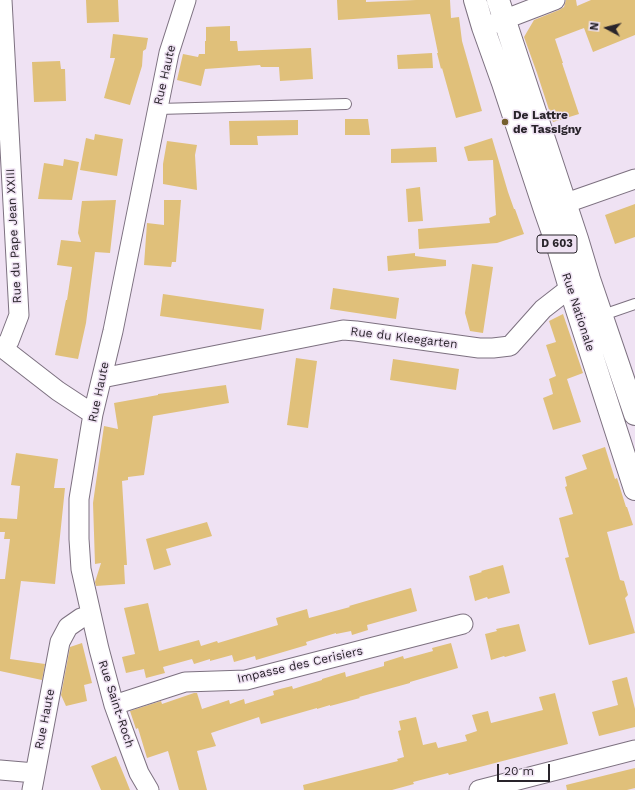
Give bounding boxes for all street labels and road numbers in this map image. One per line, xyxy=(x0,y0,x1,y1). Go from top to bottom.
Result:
street label: Rue Haute xyxy=(151,44,179,106)
street label: Rue du Pape Jean XXIII xyxy=(3,168,25,304)
road number: D 603 xyxy=(537,235,577,253)
street label: Rue Nationale xyxy=(559,271,597,353)
street label: Rue du Kleegarten xyxy=(350,324,458,352)
street label: Rue Haute xyxy=(86,361,112,423)
street label: Impasse des Cerisiers xyxy=(236,644,364,686)
street label: Rue Saint-Roch xyxy=(95,658,137,750)
street label: Rue Haute xyxy=(32,688,58,750)

